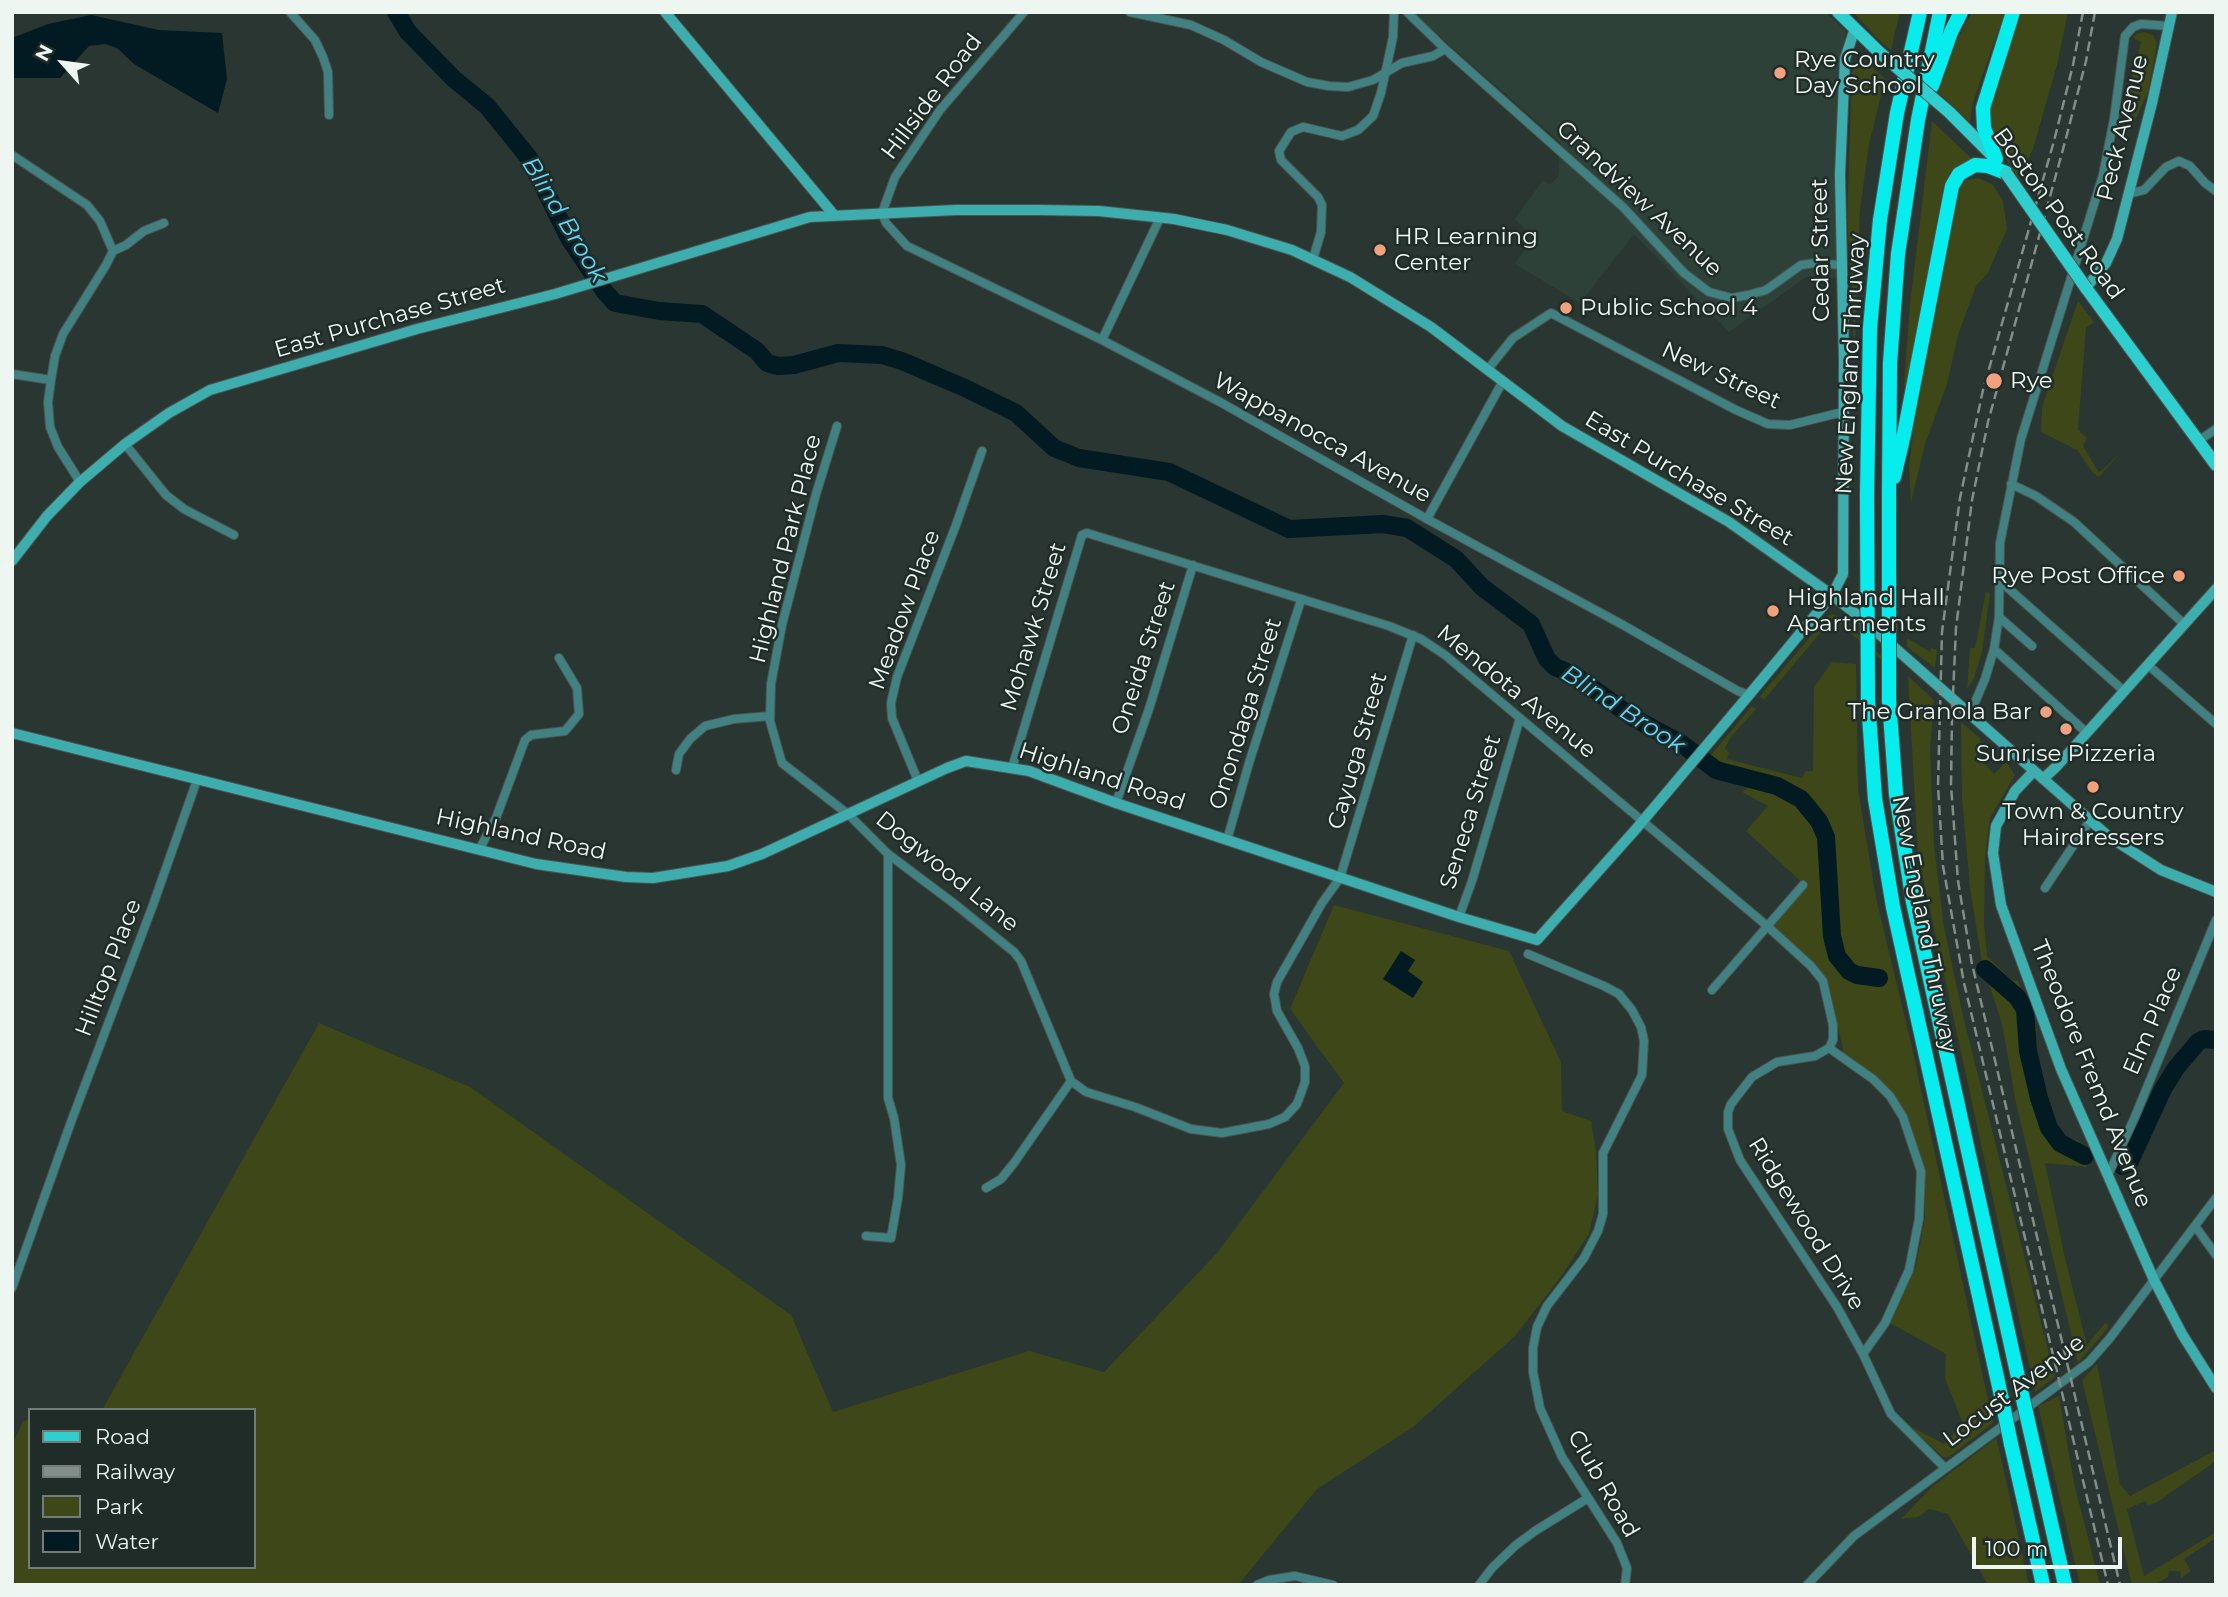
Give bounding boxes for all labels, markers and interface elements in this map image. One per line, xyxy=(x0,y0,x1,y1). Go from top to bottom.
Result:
north arrow xyxy=(28,28,98,98)
street label: Hillside Road xyxy=(876,29,988,165)
text: N xyxy=(30,41,58,65)
place label: Rye Country Day School xyxy=(1794,46,1935,100)
street label: Peck Avenue xyxy=(2092,52,2154,204)
marker: Rye Country Day School xyxy=(1772,65,1788,81)
street label: Grandview Avenue xyxy=(1551,115,1727,283)
street label: Boston Post Road xyxy=(1987,123,2129,305)
water label: Blind Brook xyxy=(515,152,613,288)
street label: Cedar Street xyxy=(1806,178,1836,322)
place label: HR Learning Center xyxy=(1394,223,1538,277)
street label: New England Thruway xyxy=(1830,233,1872,495)
marker: HR Learning Center xyxy=(1372,242,1388,258)
street label: East Purchase Street xyxy=(271,272,509,364)
place label: Public School 4 xyxy=(1580,294,1758,322)
marker: Public School 4 xyxy=(1558,300,1574,316)
street label: New Street xyxy=(1657,336,1785,416)
street label: Wappanocca Avenue xyxy=(1208,367,1436,509)
place label: Rye xyxy=(2010,367,2053,395)
marker: Rye xyxy=(1984,371,2004,391)
street label: East Purchase Street xyxy=(1580,406,1798,552)
street label: Highland Park Place xyxy=(744,432,828,666)
street label: Meadow Place xyxy=(863,526,947,694)
street label: Mohawk Street xyxy=(995,539,1073,715)
place label: Rye Post Office xyxy=(1991,562,2165,590)
marker: Rye Post Office xyxy=(2171,568,2187,584)
street label: Oneida Street xyxy=(1106,578,1182,738)
place label: Highland Hall Apartments xyxy=(1787,584,1945,638)
marker: Highland Hall Apartments xyxy=(1765,603,1781,619)
street label: Onondaga Street xyxy=(1204,615,1288,813)
street label: Mendota Avenue xyxy=(1431,619,1601,765)
water label: Blind Brook xyxy=(1556,659,1690,761)
street label: Cayuga Street xyxy=(1322,669,1394,833)
place label: The Granola Bar xyxy=(1848,698,2032,726)
marker: The Granola Bar xyxy=(2038,704,2054,720)
marker: Sunrise Pizzeria xyxy=(2058,721,2074,737)
street label: Seneca Street xyxy=(1434,732,1508,892)
street label: Highland Road xyxy=(1015,737,1189,817)
place label: Sunrise Pizzeria xyxy=(1976,740,2156,768)
marker: Town & Country Hairdressers xyxy=(2085,779,2101,795)
street label: New England Thruway xyxy=(1886,793,1962,1055)
place label: Town & Country Hairdressers xyxy=(2002,798,2184,852)
street label: Highland Road xyxy=(433,803,609,867)
street label: Dogwood Lane xyxy=(870,806,1024,938)
street label: Hilltop Place xyxy=(70,895,148,1041)
street label: Theodore Fremd Avenue xyxy=(2025,936,2157,1212)
street label: Elm Place xyxy=(2118,963,2188,1079)
street label: Ridgewood Drive xyxy=(1742,1133,1870,1315)
street label: Locust Avenue xyxy=(1938,1329,2090,1453)
legend xyxy=(28,1408,256,1569)
text: Road xyxy=(95,1424,150,1449)
street label: Club Road xyxy=(1561,1425,1645,1543)
text: Railway xyxy=(95,1459,175,1484)
text: Park xyxy=(95,1494,143,1519)
scale bar xyxy=(1976,1524,2126,1568)
text: Water xyxy=(95,1529,159,1554)
text: 100 m xyxy=(1985,1536,2048,1561)

